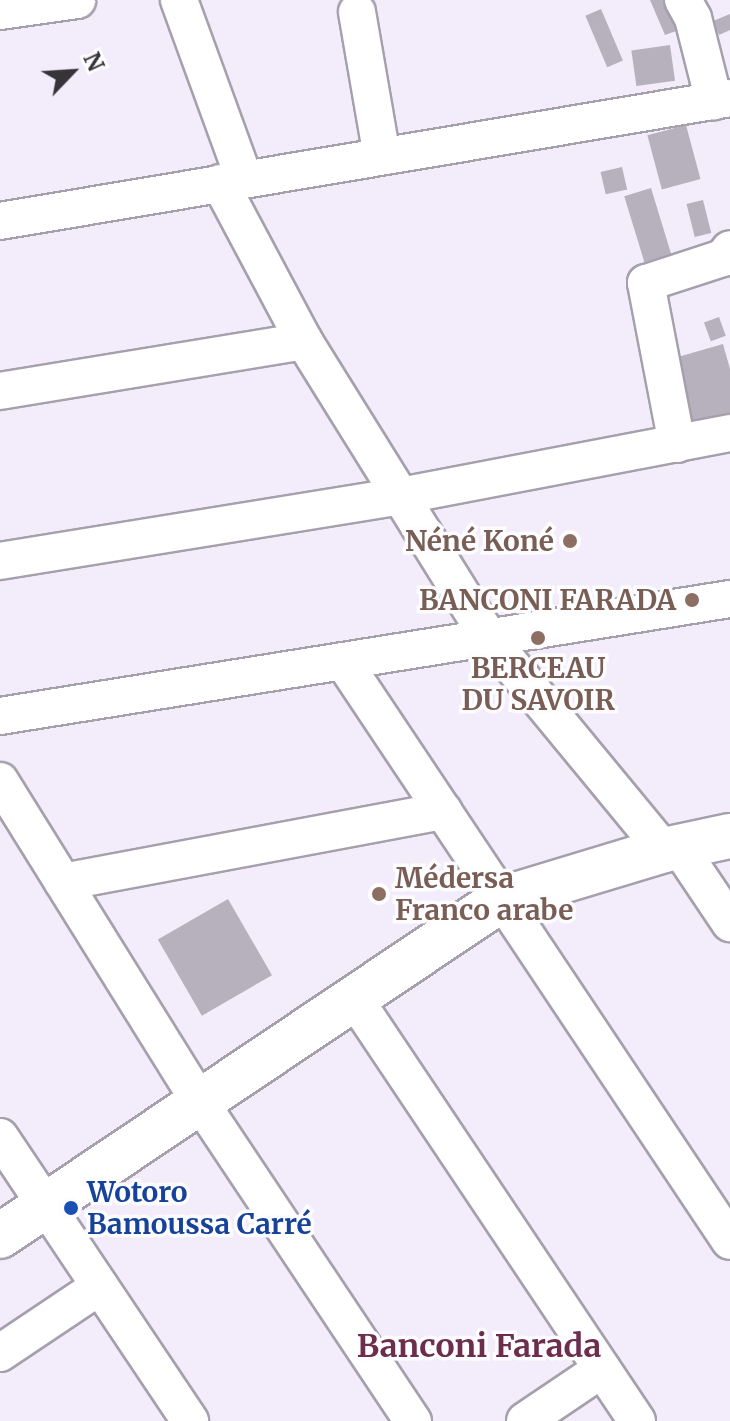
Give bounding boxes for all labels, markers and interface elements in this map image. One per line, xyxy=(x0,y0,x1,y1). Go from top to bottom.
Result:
north arrow xyxy=(32,32,112,112)
text: N xyxy=(77,48,110,76)
place label: Néné Koné xyxy=(405,524,554,558)
marker: Néné Koné xyxy=(561,532,579,550)
place label: BANCONI FARADA xyxy=(419,583,676,617)
marker: BANCONI FARADA xyxy=(683,591,701,609)
marker: BERCEAU DU SAVOIR xyxy=(529,629,547,647)
place label: BERCEAU DU SAVOIR xyxy=(461,651,615,717)
place label: Médersa Franco arabe xyxy=(395,861,573,927)
marker: Médersa Franco arabe xyxy=(370,885,388,903)
place label: Wotoro Bamoussa Carré xyxy=(87,1175,312,1241)
marker: Wotoro Bamoussa Carré xyxy=(62,1199,80,1217)
district label: Banconi Farada xyxy=(357,1327,601,1365)

